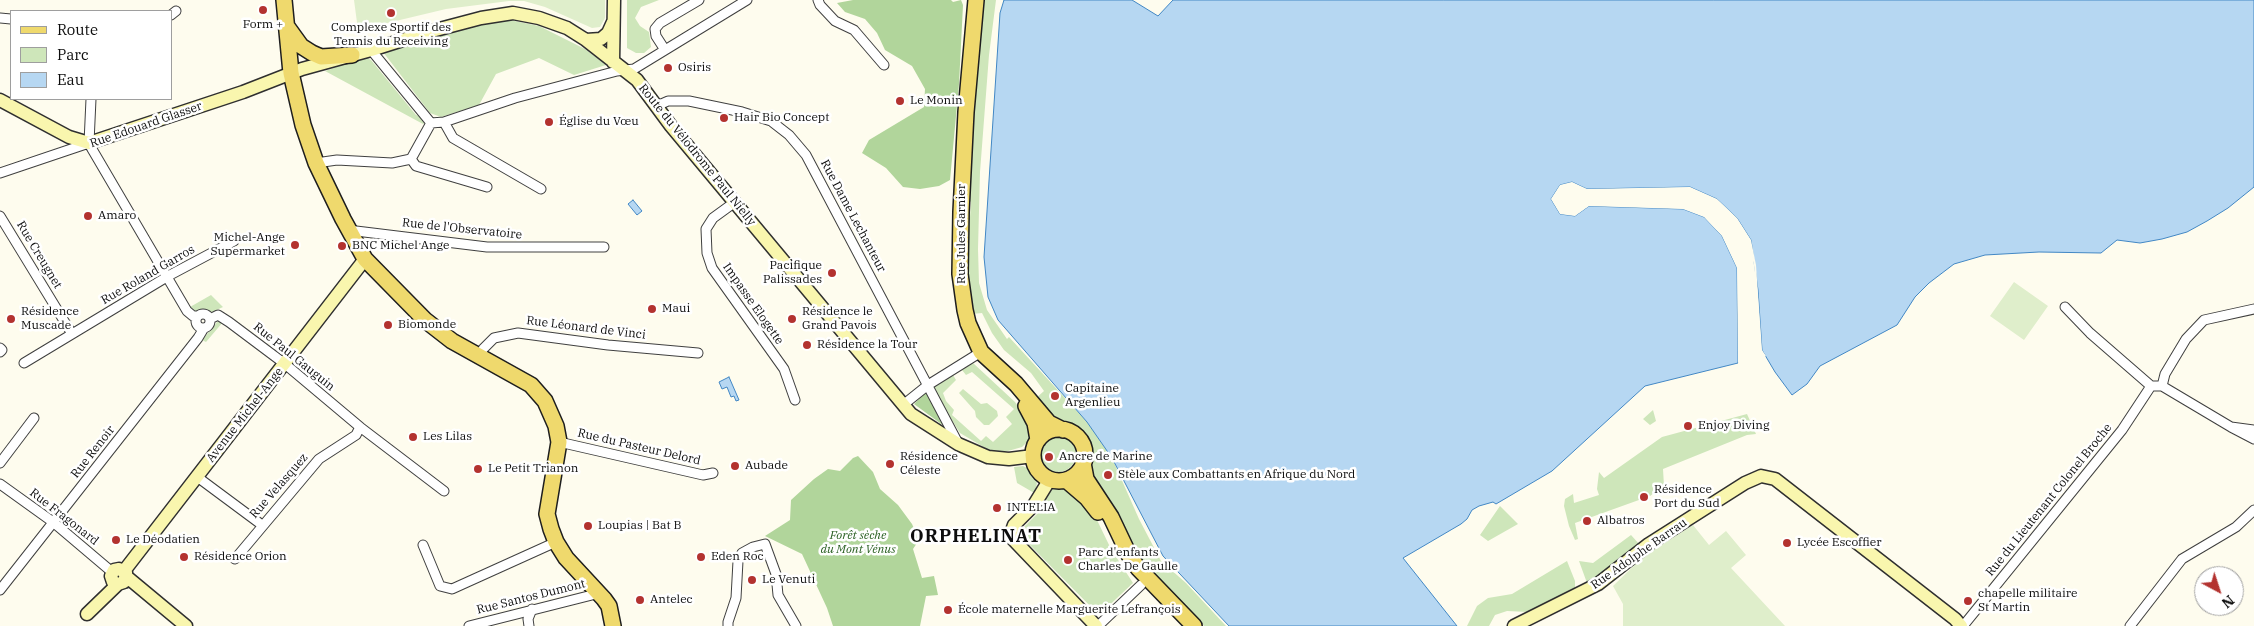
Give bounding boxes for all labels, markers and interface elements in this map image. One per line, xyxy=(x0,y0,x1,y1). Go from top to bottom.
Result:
marker: Form + xyxy=(257,4,269,16)
marker: Complexe Sportif des Tennis du Receiving xyxy=(385,7,397,19)
legend xyxy=(10,10,172,100)
place label: Form + xyxy=(243,18,283,32)
text: Route xyxy=(57,20,98,39)
place label: Complexe Sportif des Tennis du Receiving xyxy=(331,21,451,49)
text: Parc xyxy=(57,45,89,64)
place label: Osiris xyxy=(678,61,711,75)
marker: Osiris xyxy=(662,62,674,74)
text: Eau xyxy=(57,70,84,89)
street label: Route du Vélodrome Paul Nielly xyxy=(635,81,759,229)
place label: Le Monin xyxy=(910,94,963,108)
marker: Le Monin xyxy=(894,95,906,107)
street label: Rue Edouard Glasser xyxy=(88,99,204,151)
place label: Hair Bio Concept xyxy=(734,111,829,125)
marker: Hair Bio Concept xyxy=(718,112,730,124)
place label: Église du Vœu xyxy=(559,115,639,129)
marker: Église du Vœu xyxy=(543,116,555,128)
street label: Rue Dame Lechanteur xyxy=(817,157,889,275)
street label: Rue Jules Garnier xyxy=(955,184,969,284)
place label: Amaro xyxy=(98,209,136,223)
marker: Amaro xyxy=(82,210,94,222)
street label: Rue de l'Observatoire xyxy=(401,216,523,242)
street label: Rue Creugnet xyxy=(13,219,65,291)
place label: Michel-Ange Supermarket xyxy=(210,231,285,259)
marker: Michel-Ange Supermarket xyxy=(289,239,301,251)
place label: BNC Michel Ange xyxy=(352,239,449,253)
marker: BNC Michel Ange xyxy=(336,240,348,252)
street label: Rue Roland Garros xyxy=(99,242,197,308)
place label: Pacifique Palissades xyxy=(763,259,822,287)
street label: Impasse Elogette xyxy=(720,260,786,348)
marker: Pacifique Palissades xyxy=(826,267,838,279)
place label: Maui xyxy=(662,302,690,316)
marker: Maui xyxy=(646,303,658,315)
place label: Résidence Muscade xyxy=(21,305,79,333)
place label: Résidence le Grand Pavois xyxy=(802,305,877,333)
marker: Résidence Muscade xyxy=(5,313,17,325)
marker: Résidence le Grand Pavois xyxy=(786,313,798,325)
street label: Rue Léonard de Vinci xyxy=(525,314,647,342)
place label: Biomonde xyxy=(398,318,456,332)
marker: Biomonde xyxy=(382,319,394,331)
street label: Rue Paul Gauguin xyxy=(250,320,338,394)
place label: Résidence la Tour xyxy=(817,338,917,352)
marker: Résidence la Tour xyxy=(801,339,813,351)
street label: Avenue Michel-Ange xyxy=(204,365,286,465)
place label: Capitaine Argenlieu xyxy=(1065,382,1120,410)
marker: Capitaine Argenlieu xyxy=(1049,390,1061,402)
place label: Enjoy Diving xyxy=(1698,419,1770,433)
marker: Enjoy Diving xyxy=(1682,420,1694,432)
street label: Rue du Lieutenant Colonel Broche xyxy=(1983,421,2115,579)
street label: Rue Renoir xyxy=(68,423,118,481)
street label: Rue du Pasteur Delord xyxy=(576,426,702,468)
place label: Les Lilas xyxy=(423,430,472,444)
marker: Les Lilas xyxy=(407,431,419,443)
place label: Résidence Céleste xyxy=(900,450,958,478)
place label: Ancre de Marine xyxy=(1059,450,1152,464)
street label: Rue Velasquez xyxy=(247,451,311,521)
marker: Ancre de Marine xyxy=(1043,451,1055,463)
marker: Résidence Céleste xyxy=(884,458,896,470)
place label: Aubade xyxy=(745,459,788,473)
marker: Aubade xyxy=(729,460,741,472)
place label: Le Petit Trianon xyxy=(488,462,578,476)
marker: Le Petit Trianon xyxy=(472,463,484,475)
place label: Stèle aux Combattants en Afrique du Nord xyxy=(1118,468,1355,482)
marker: Stèle aux Combattants en Afrique du Nord xyxy=(1102,469,1114,481)
place label: Résidence Port du Sud xyxy=(1654,483,1720,511)
street label: Rue Fragonard xyxy=(27,486,101,548)
marker: Résidence Port du Sud xyxy=(1638,491,1650,503)
place label: INTELIA xyxy=(1007,501,1056,515)
marker: INTELIA xyxy=(991,502,1003,514)
place label: Albatros xyxy=(1597,514,1645,528)
marker: Albatros xyxy=(1581,515,1593,527)
street label: Rue Adolphe Barrau xyxy=(1588,515,1690,593)
place label: Loupias | Bat B xyxy=(598,519,682,533)
marker: Loupias | Bat B xyxy=(582,520,594,532)
district label: ORPHELINAT xyxy=(909,526,1043,548)
park label: Forêt sèche du Mont Vénus xyxy=(820,529,896,557)
place label: Le Déodatien xyxy=(126,533,200,547)
marker: Le Déodatien xyxy=(110,534,122,546)
place label: Lycée Escoffier xyxy=(1797,536,1882,550)
marker: Lycée Escoffier xyxy=(1781,537,1793,549)
place label: Parc d'enfants Charles De Gaulle xyxy=(1078,546,1178,574)
place label: Résidence Orion xyxy=(194,550,287,564)
place label: Eden Roc xyxy=(711,550,764,564)
marker: Résidence Orion xyxy=(178,551,190,563)
marker: Eden Roc xyxy=(695,551,707,563)
marker: Parc d'enfants Charles De Gaulle xyxy=(1062,554,1074,566)
north arrow xyxy=(2194,566,2244,616)
place label: Le Venuti xyxy=(762,573,815,587)
marker: Le Venuti xyxy=(746,574,758,586)
street label: Rue Santos Dumont xyxy=(475,577,587,617)
place label: chapelle militaire St Martin xyxy=(1978,587,2077,615)
text: N xyxy=(2218,591,2238,612)
place label: Antelec xyxy=(650,593,693,607)
marker: Antelec xyxy=(634,594,646,606)
marker: chapelle militaire St Martin xyxy=(1962,595,1974,607)
place label: École maternelle Marguerite Lefrançois xyxy=(958,603,1181,617)
marker: École maternelle Marguerite Lefrançois xyxy=(942,604,954,616)

